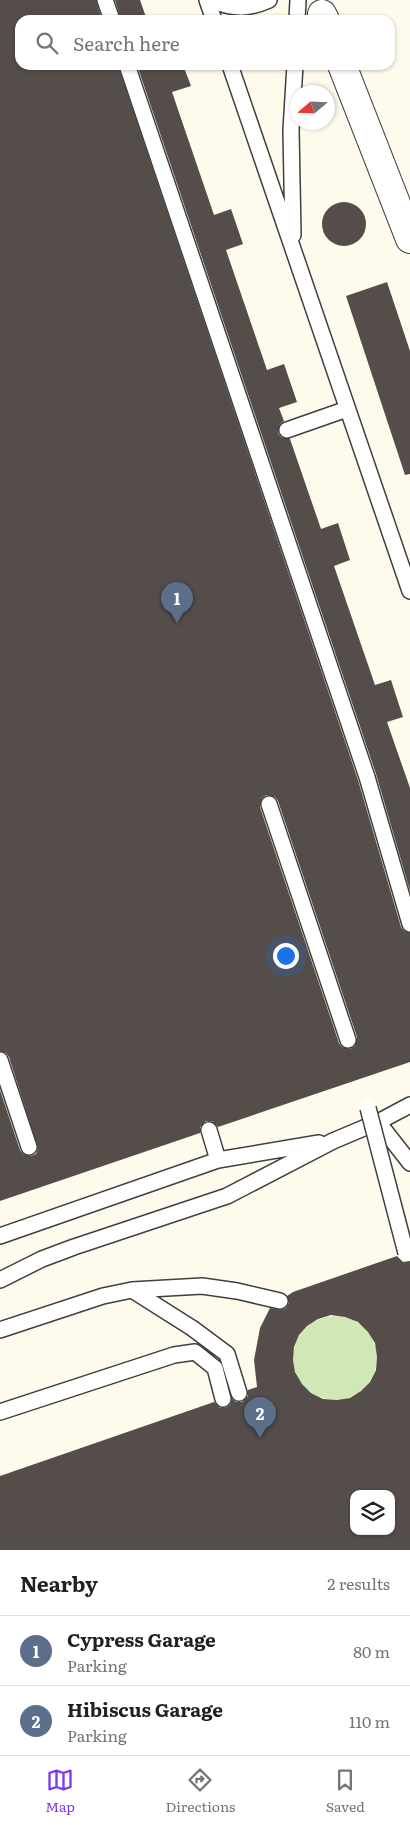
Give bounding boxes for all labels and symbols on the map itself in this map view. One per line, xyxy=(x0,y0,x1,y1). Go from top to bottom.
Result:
north arrow xyxy=(290,85,335,130)
pin: 1 xyxy=(161,582,193,623)
your location xyxy=(273,943,299,969)
pin: 2 xyxy=(244,1397,276,1438)

